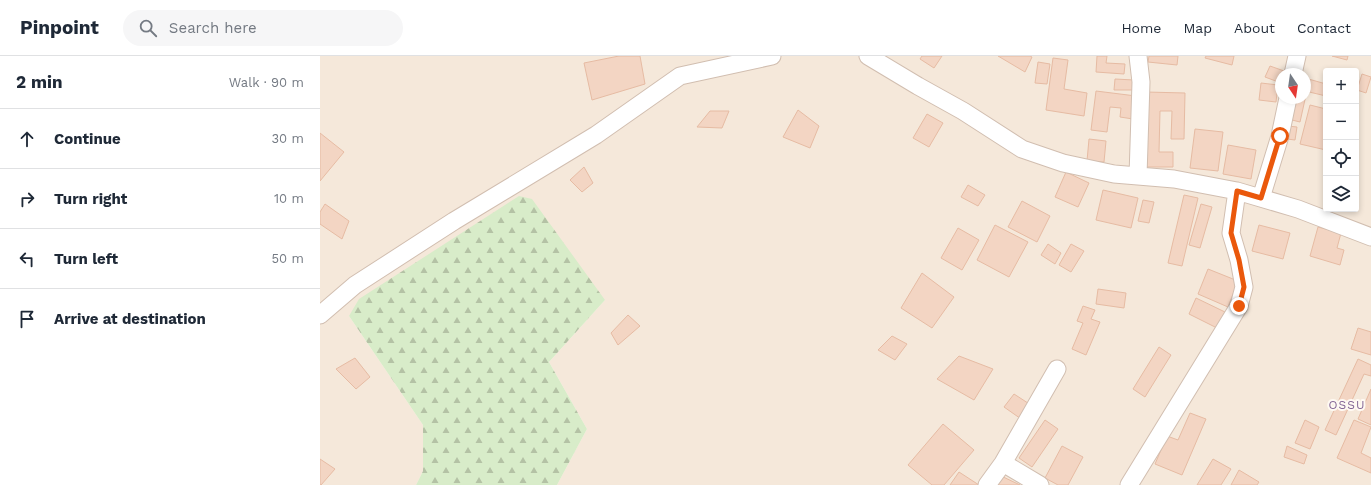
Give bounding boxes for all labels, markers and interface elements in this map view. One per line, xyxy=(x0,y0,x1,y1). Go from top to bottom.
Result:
search box xyxy=(123,10,403,46)
text: Pinpoint xyxy=(20,16,99,39)
icon: search xyxy=(137,17,159,39)
text: Search here xyxy=(169,19,257,37)
text: Home xyxy=(1121,20,1161,36)
text: Map xyxy=(1183,20,1212,36)
text: About xyxy=(1234,20,1275,36)
text: Contact xyxy=(1297,20,1351,36)
north arrow xyxy=(1275,68,1311,104)
map controls xyxy=(1323,68,1359,212)
button: + xyxy=(1323,68,1359,104)
text: 2 min xyxy=(16,72,62,92)
text: Walk · 90 m xyxy=(229,75,304,90)
button: − xyxy=(1323,104,1359,140)
route start xyxy=(1271,127,1289,145)
icon: ahead xyxy=(16,128,38,150)
text: Continue xyxy=(54,130,121,148)
text: 30 m xyxy=(272,131,304,146)
button: locate xyxy=(1323,140,1359,176)
button: layers xyxy=(1323,176,1359,212)
icon: right xyxy=(16,188,38,210)
text: Turn right xyxy=(54,190,127,208)
text: 10 m xyxy=(274,191,304,206)
icon: left xyxy=(16,248,38,270)
text: Turn left xyxy=(54,250,118,268)
text: 50 m xyxy=(272,251,304,266)
route end xyxy=(1230,297,1248,315)
icon: arrive xyxy=(16,308,38,330)
text: Arrive at destination xyxy=(54,310,206,328)
district label: OSSU xyxy=(1329,398,1365,412)

